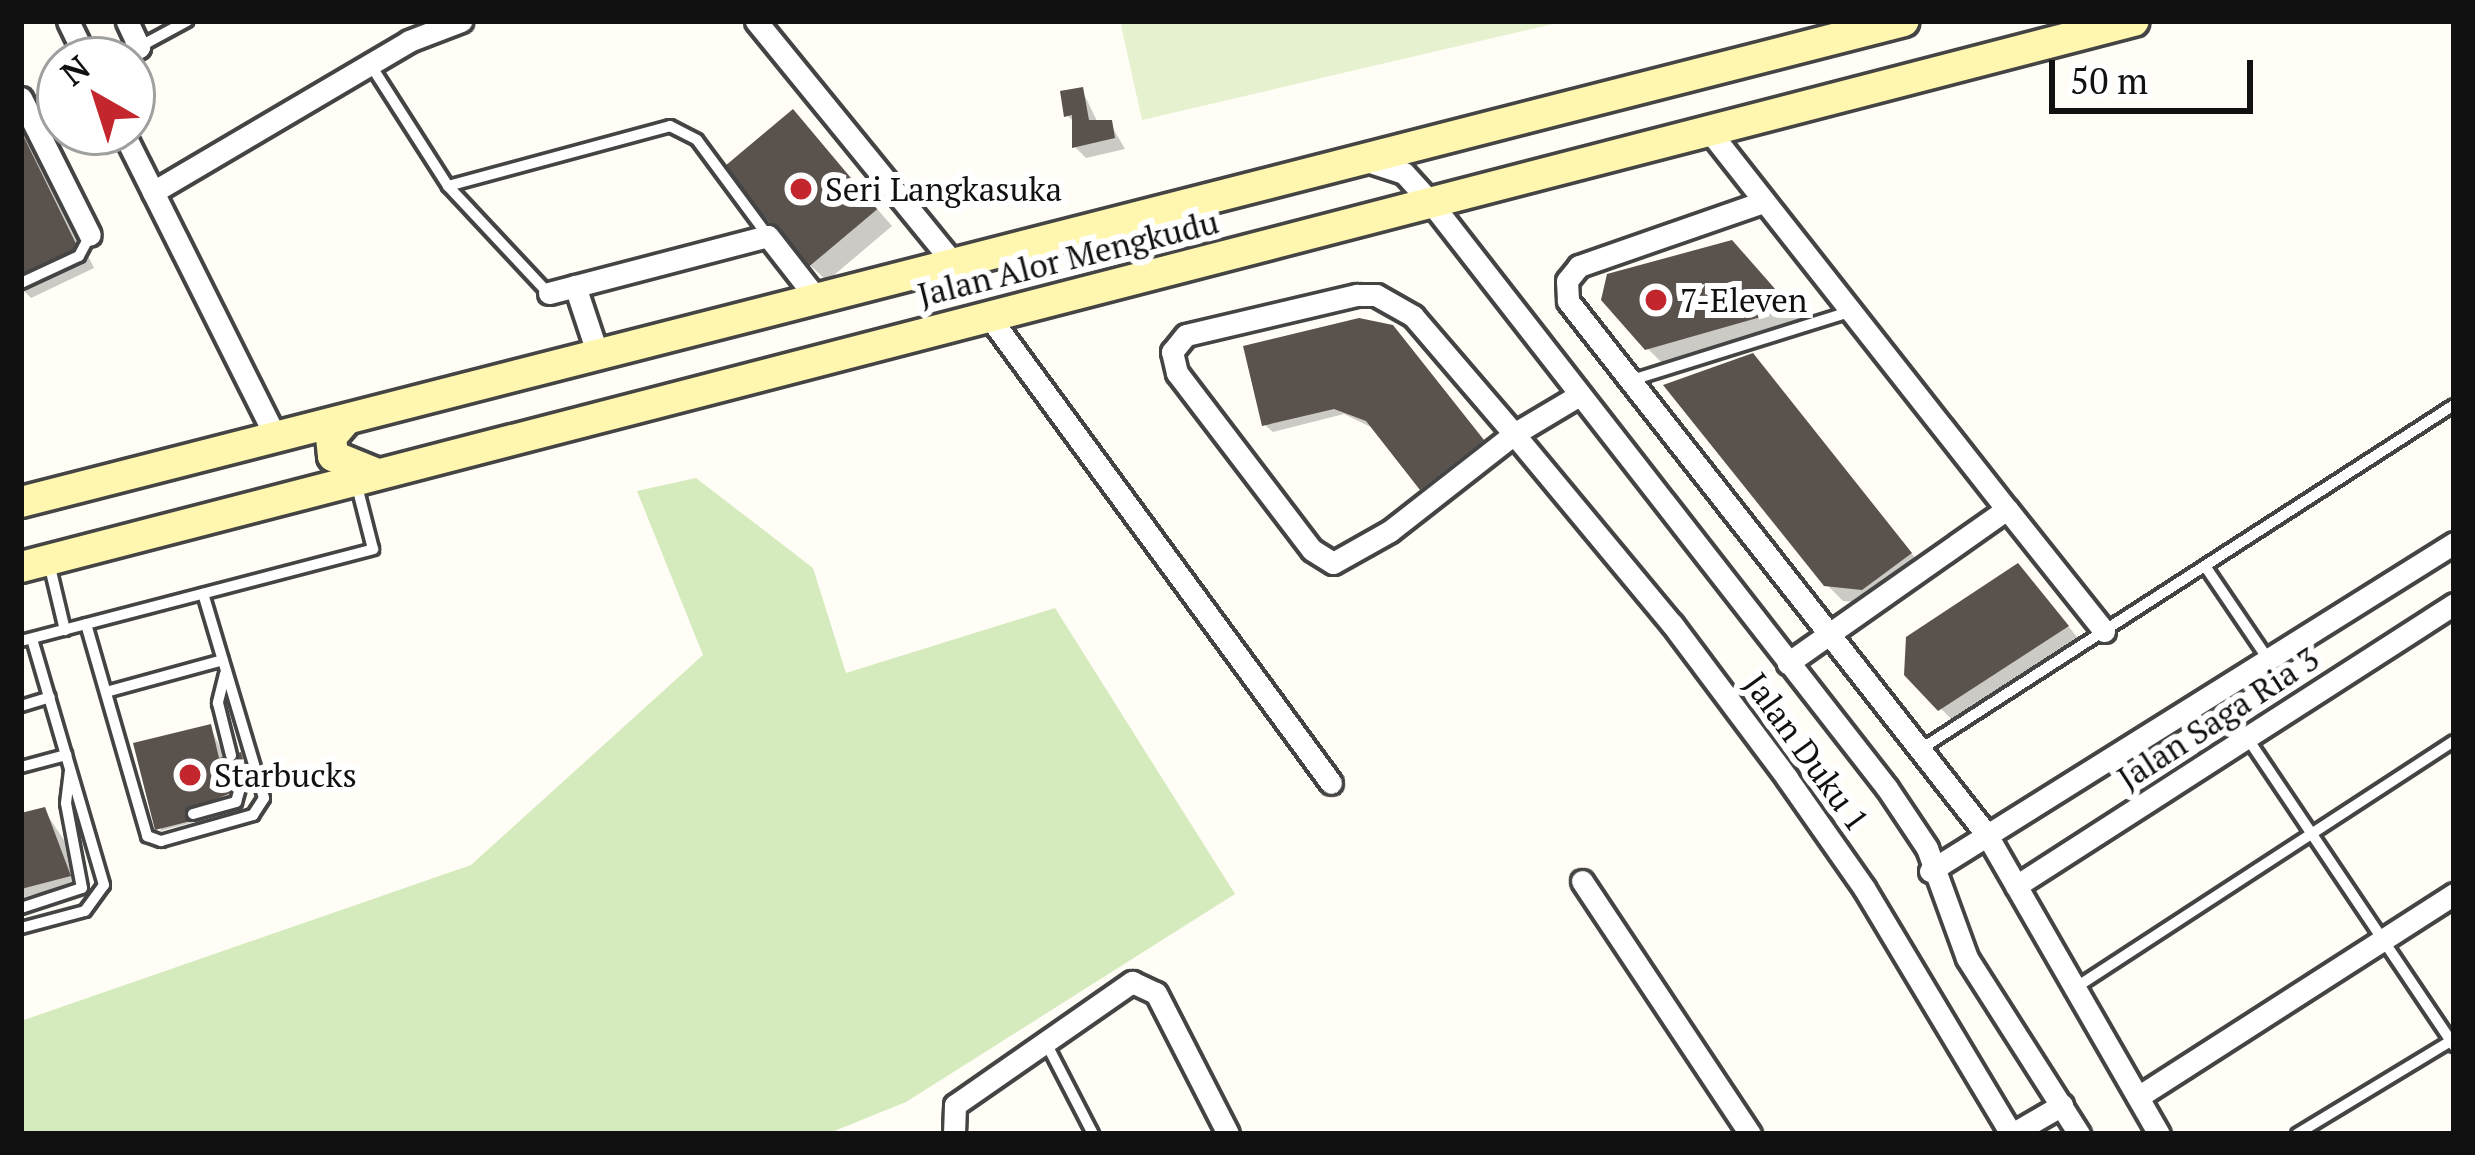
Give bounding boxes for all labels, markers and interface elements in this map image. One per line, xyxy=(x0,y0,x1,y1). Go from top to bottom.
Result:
north arrow xyxy=(36,36,156,156)
scale bar xyxy=(2055,36,2259,110)
text: N xyxy=(52,45,98,95)
text: 50 m xyxy=(2070,57,2148,104)
place label: Seri Langkasuka xyxy=(825,169,1062,209)
marker: Seri Langkasuka xyxy=(788,176,814,202)
street label: Jalan Alor Mengkudu xyxy=(913,201,1223,315)
place label: 7-Eleven xyxy=(1680,280,1807,320)
marker: 7-Eleven xyxy=(1643,287,1669,313)
street label: Jalan Saga Ria 3 xyxy=(2110,638,2326,798)
street label: Jalan Duku 1 xyxy=(1736,665,1878,839)
place label: Starbucks xyxy=(214,755,357,795)
marker: Starbucks xyxy=(177,762,203,788)

